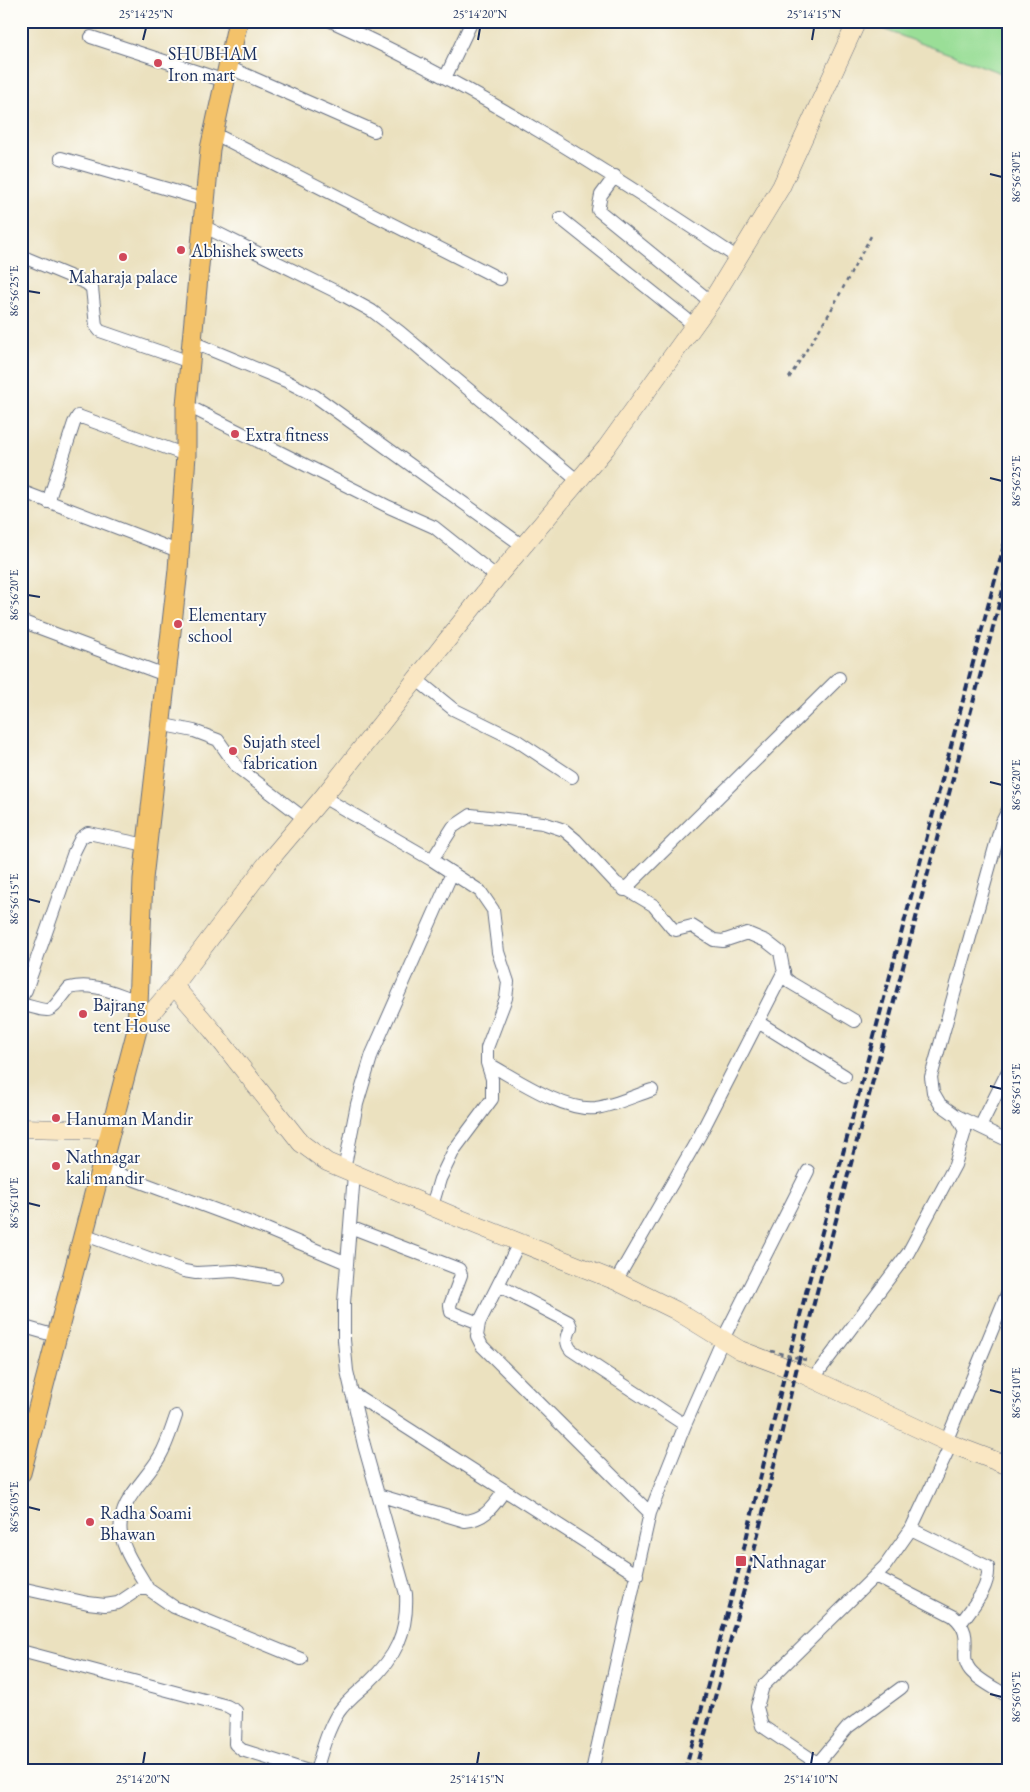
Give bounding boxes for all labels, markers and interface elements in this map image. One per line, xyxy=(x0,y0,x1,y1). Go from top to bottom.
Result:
text: 25°14'25"N xyxy=(119,6,173,22)
text: 25°14'20"N xyxy=(453,6,507,22)
text: 25°14'15"N xyxy=(787,6,841,22)
place label: SHUBHAM Iron mart xyxy=(168,42,258,86)
marker: SHUBHAM Iron mart xyxy=(152,57,164,69)
text: 86°56'30"E xyxy=(1008,151,1024,203)
place label: Abhishek sweets xyxy=(190,239,303,262)
marker: Abhishek sweets xyxy=(175,244,187,256)
marker: Maharaja palace xyxy=(117,251,129,263)
text: 86°56'25"E xyxy=(6,265,22,317)
place label: Maharaja palace xyxy=(68,265,178,288)
place label: Extra fitness xyxy=(245,423,329,446)
marker: Extra fitness xyxy=(229,428,241,440)
text: 86°56'25"E xyxy=(1008,455,1024,507)
text: 86°56'20"E xyxy=(6,569,22,621)
place label: Elementary school xyxy=(188,603,267,647)
marker: Elementary school xyxy=(172,618,184,630)
place label: Sujath steel fabrication xyxy=(243,730,320,774)
marker: Sujath steel fabrication xyxy=(227,745,239,757)
text: 86°56'20"E xyxy=(1008,759,1024,811)
text: 86°56'15"E xyxy=(6,873,22,925)
place label: Bajrang tent House xyxy=(93,993,170,1037)
marker: Bajrang tent House xyxy=(77,1008,89,1020)
text: 86°56'15"E xyxy=(1008,1063,1024,1115)
place label: Hanuman Mandir xyxy=(66,1107,193,1130)
marker: Hanuman Mandir xyxy=(50,1112,62,1124)
place label: Nathnagar kali mandir xyxy=(66,1145,144,1189)
marker: Nathnagar kali mandir xyxy=(50,1160,62,1172)
text: 86°56'10"E xyxy=(6,1177,22,1229)
text: 86°56'10"E xyxy=(1008,1367,1024,1419)
text: 86°56'05"E xyxy=(6,1481,22,1533)
place label: Radha Soami Bhawan xyxy=(100,1501,192,1545)
marker: Radha Soami Bhawan xyxy=(84,1516,96,1528)
place label: Nathnagar xyxy=(752,1550,826,1573)
marker: Nathnagar xyxy=(734,1554,748,1568)
text: 86°56'05"E xyxy=(1008,1671,1024,1723)
text: 25°14'20"N xyxy=(116,1771,170,1787)
text: 25°14'15"N xyxy=(450,1771,504,1787)
text: 25°14'10"N xyxy=(784,1771,838,1787)

